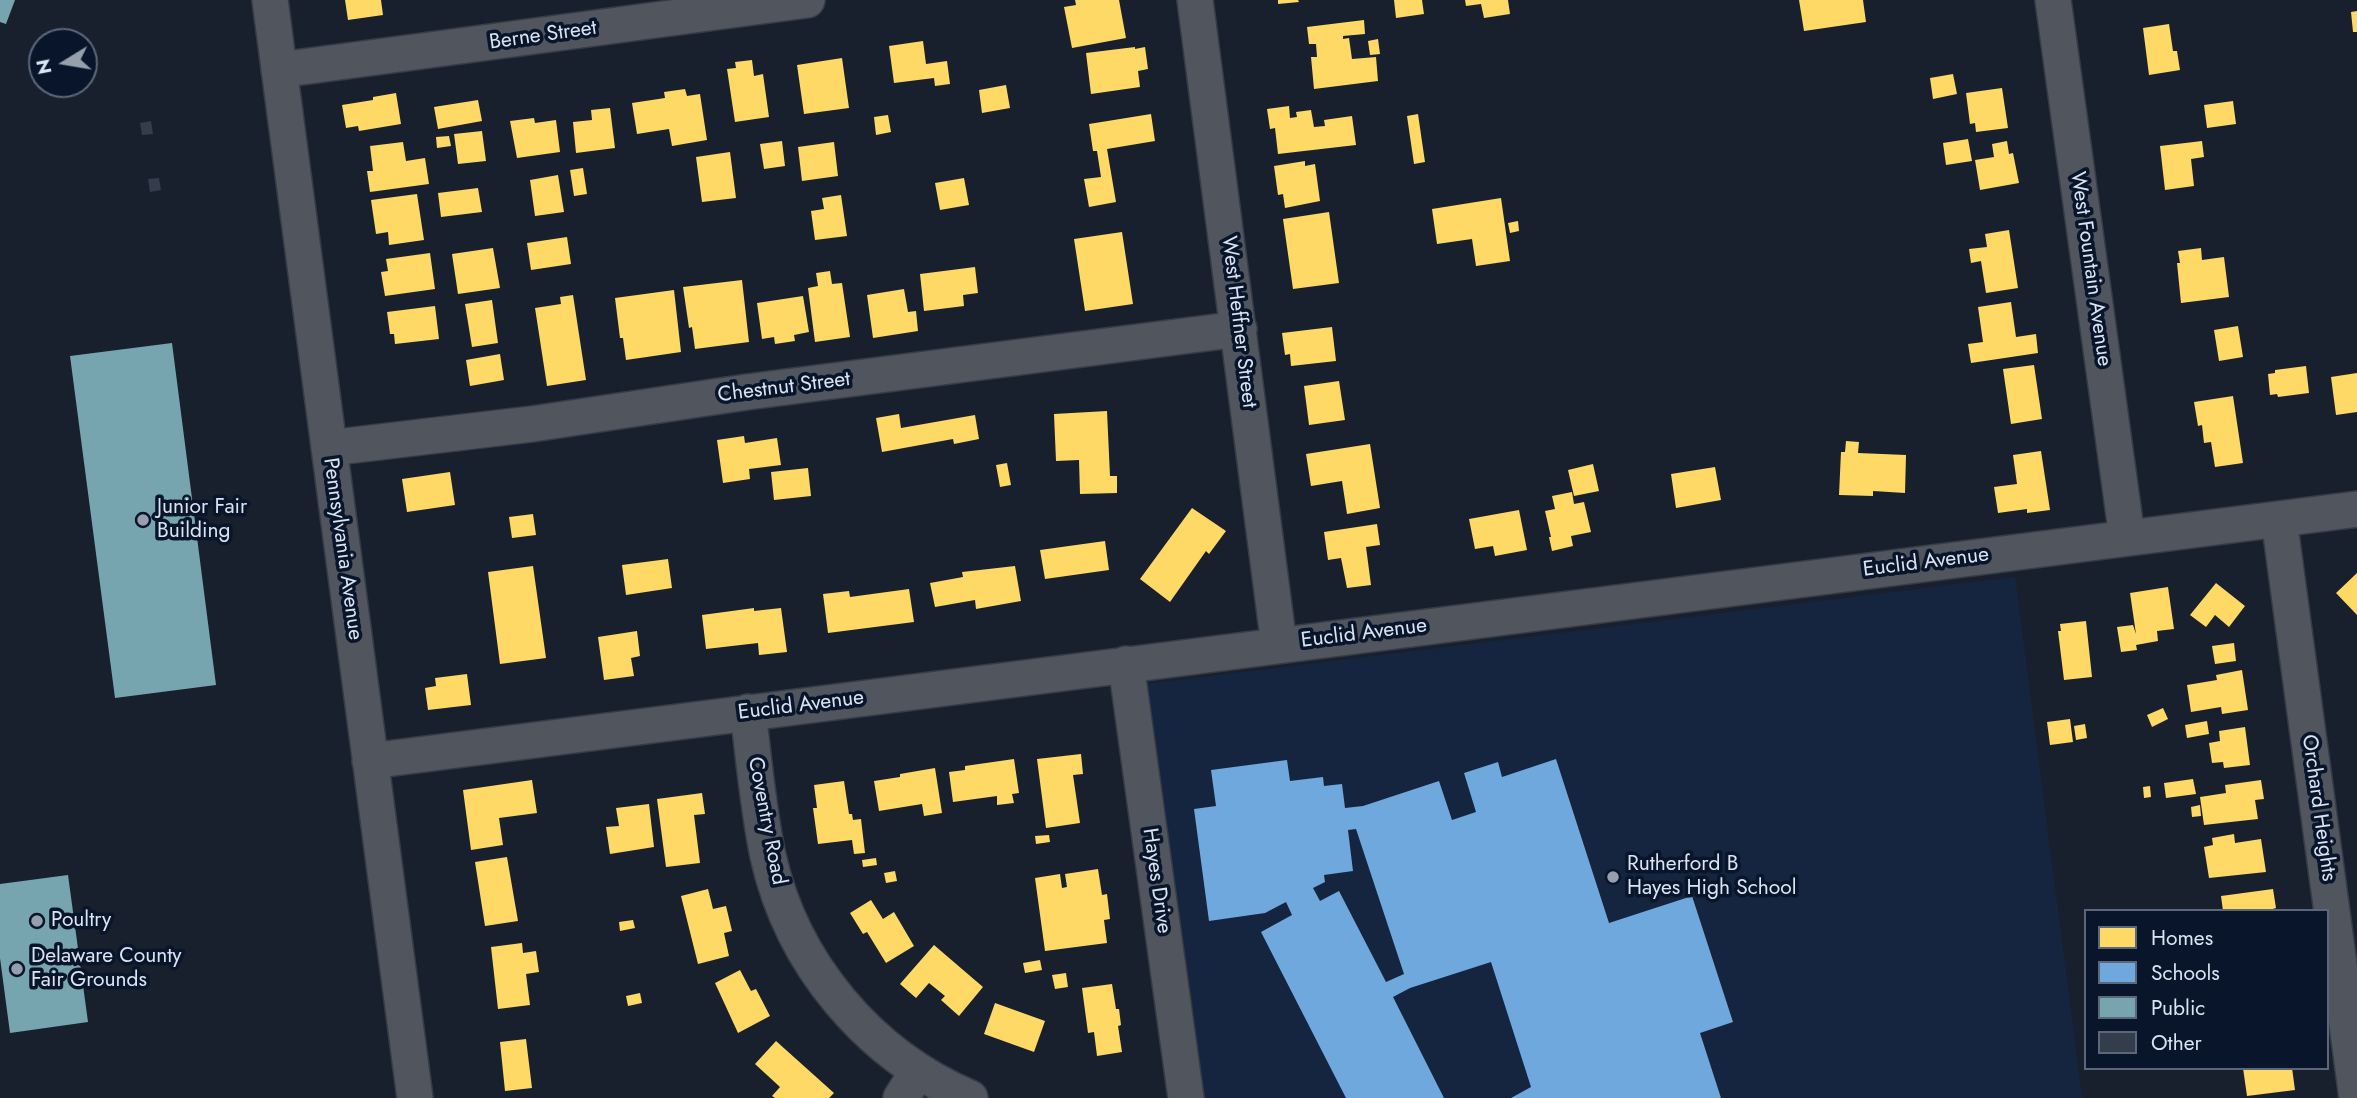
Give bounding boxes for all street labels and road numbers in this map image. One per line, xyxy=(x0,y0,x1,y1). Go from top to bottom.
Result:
street label: Berne Street xyxy=(488,16,598,56)
street label: West Fountain Avenue xyxy=(2064,170,2116,368)
street label: West Heffner Street xyxy=(1215,235,1261,409)
street label: Chestnut Street xyxy=(716,367,852,409)
street label: Pennsylvania Avenue xyxy=(317,456,367,642)
street label: Euclid Avenue xyxy=(1862,543,1990,583)
street label: Euclid Avenue xyxy=(1300,614,1428,654)
street label: Euclid Avenue xyxy=(737,686,865,726)
street label: Orchard Heights xyxy=(2295,733,2341,883)
street label: Coventry Road xyxy=(741,755,791,887)
street label: Hayes Drive xyxy=(1136,827,1176,935)

